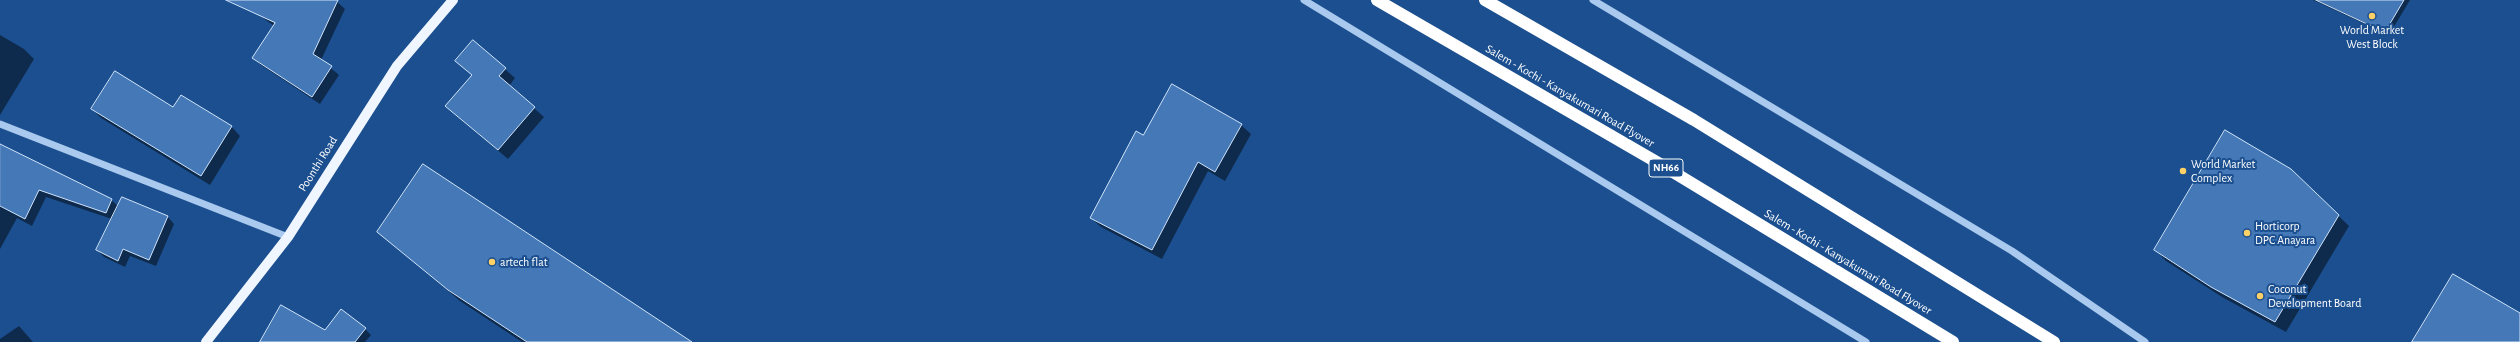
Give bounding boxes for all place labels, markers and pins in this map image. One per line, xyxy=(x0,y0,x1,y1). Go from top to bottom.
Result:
marker: World Market West Block xyxy=(2367,11,2377,21)
place label: World Market West Block xyxy=(2340,23,2404,51)
place label: World Market Complex xyxy=(2191,157,2255,185)
marker: World Market Complex xyxy=(2178,166,2188,176)
place label: Horticorp DPC Anayara xyxy=(2255,219,2315,247)
marker: Horticorp DPC Anayara xyxy=(2242,228,2252,238)
place label: artech flat xyxy=(500,255,548,269)
marker: artech flat xyxy=(487,257,497,267)
place label: Coconut Development Board xyxy=(2268,282,2361,310)
marker: Coconut Development Board xyxy=(2255,291,2265,301)

